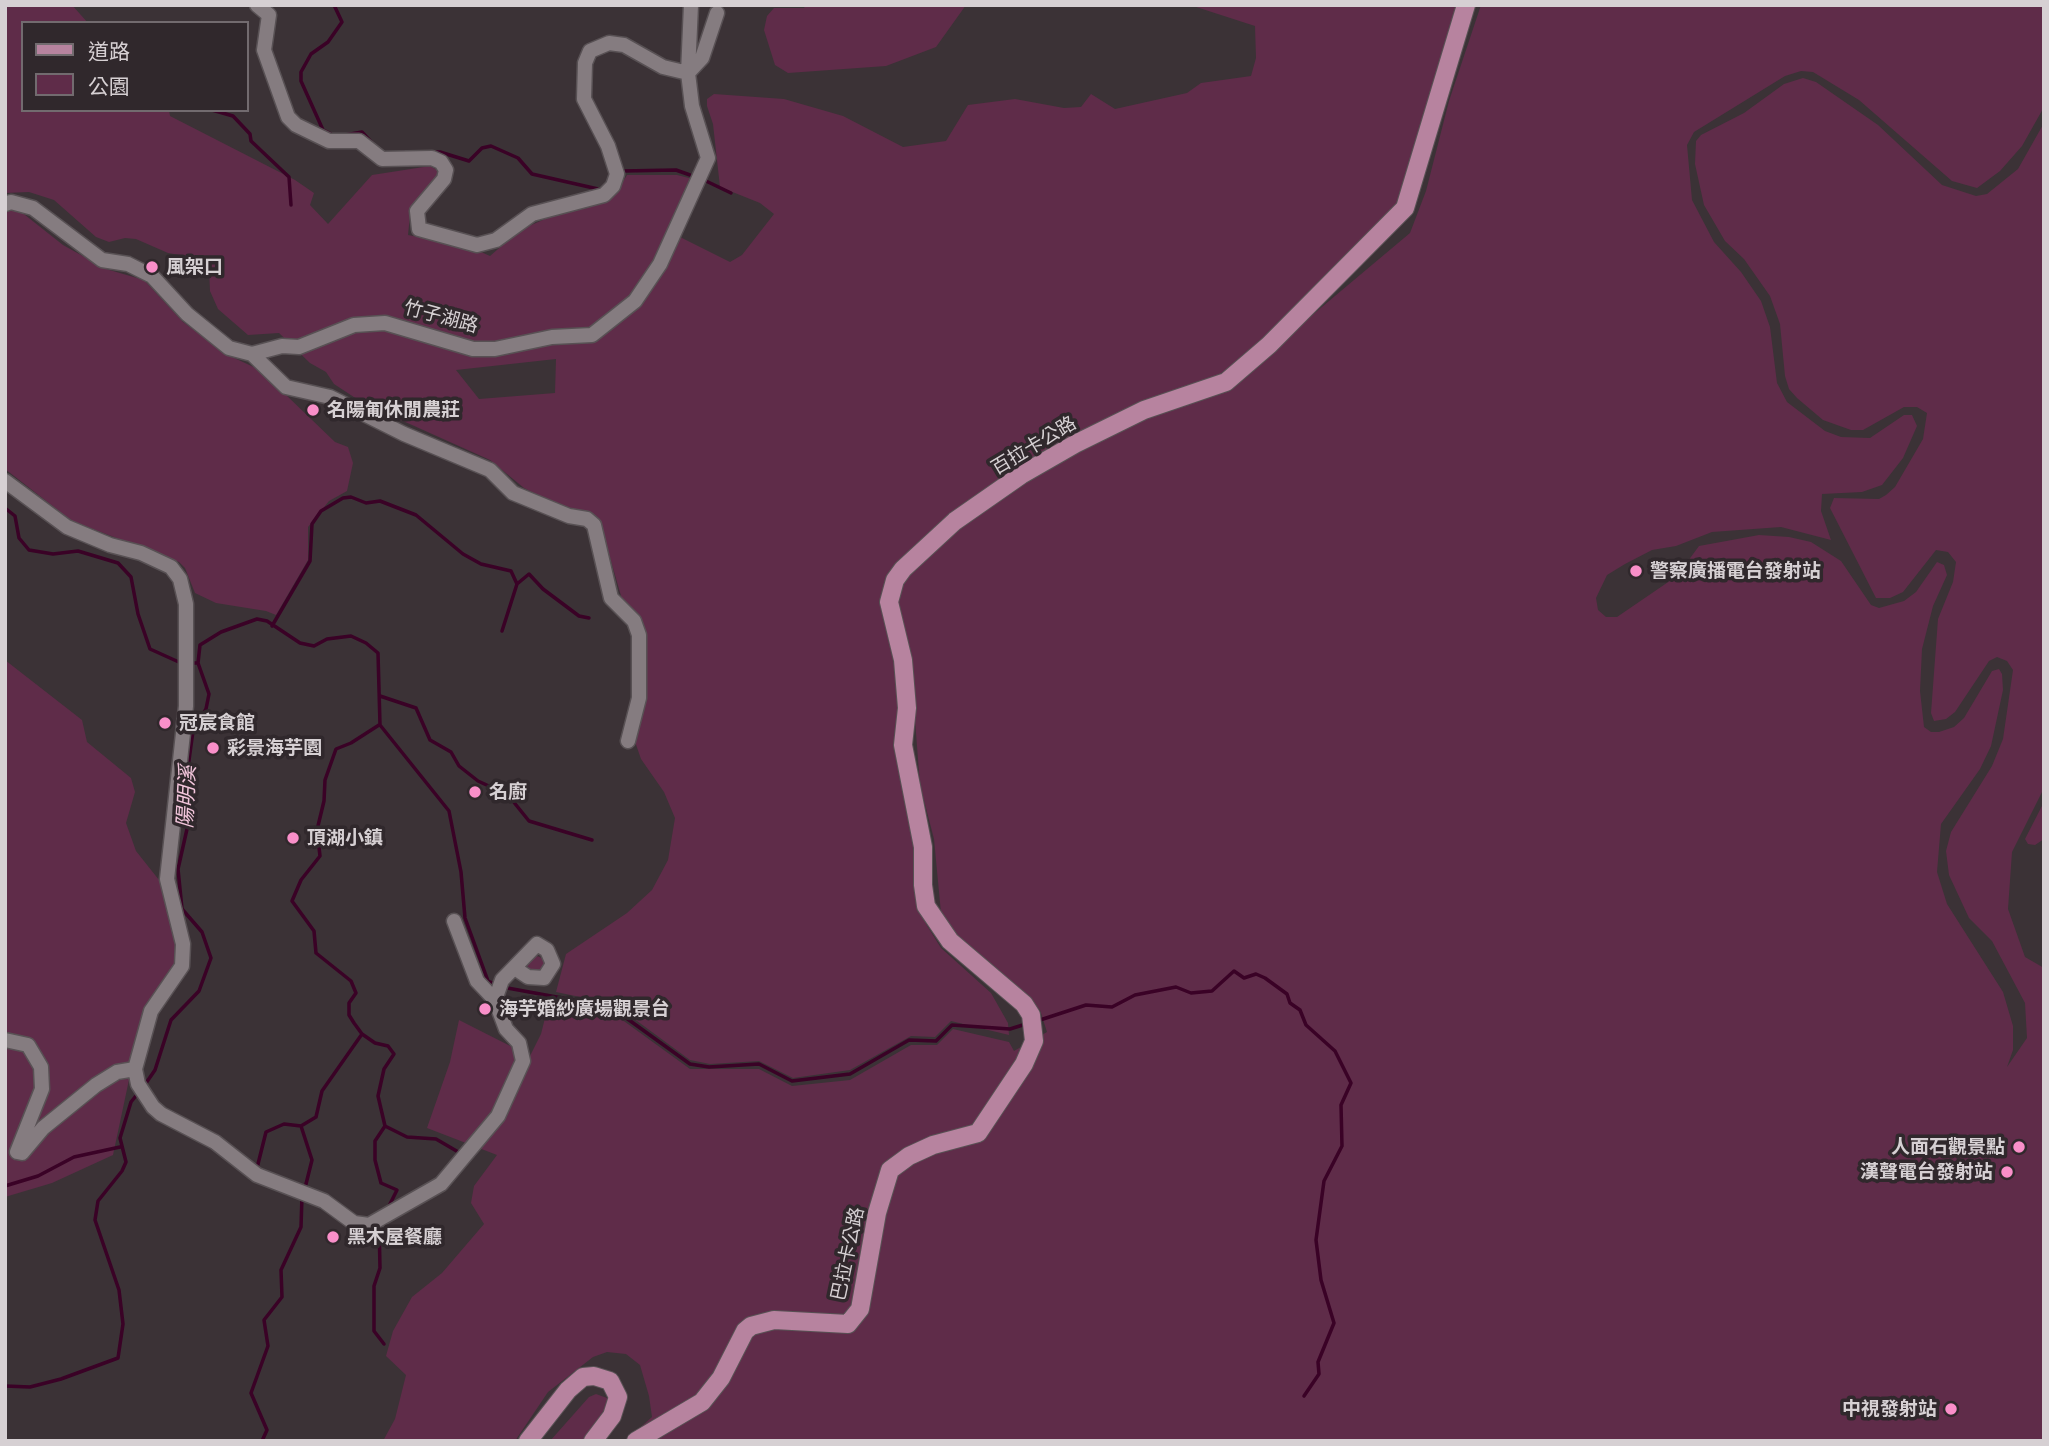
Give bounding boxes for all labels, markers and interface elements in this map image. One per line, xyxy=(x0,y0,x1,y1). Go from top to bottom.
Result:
legend xyxy=(21,21,248,112)
text: 道路 xyxy=(88,39,130,64)
text: 公園 xyxy=(88,74,130,99)
place label: 風架口 xyxy=(166,256,223,278)
marker: 風架口 xyxy=(144,259,160,275)
street label: 竹子湖路 xyxy=(401,296,481,338)
place label: 名陽匍休閒農莊 xyxy=(327,399,460,421)
marker: 名陽匍休閒農莊 xyxy=(305,402,321,418)
street label: 百拉卡公路 xyxy=(987,412,1081,480)
place label: 警察廣播電台發射站 xyxy=(1650,560,1821,582)
marker: 警察廣播電台發射站 xyxy=(1628,563,1644,579)
place label: 冠宸食館 xyxy=(179,712,255,734)
marker: 冠宸食館 xyxy=(157,715,173,731)
place label: 彩景海芋園 xyxy=(227,737,322,759)
marker: 彩景海芋園 xyxy=(205,740,221,756)
water label: 陽明溪 xyxy=(173,765,201,829)
place label: 名廚 xyxy=(489,781,527,803)
marker: 名廚 xyxy=(467,784,483,800)
place label: 頂湖小鎮 xyxy=(307,827,383,849)
marker: 頂湖小鎮 xyxy=(285,830,301,846)
place label: 海芋婚紗廣場觀景台 xyxy=(499,998,670,1020)
marker: 海芋婚紗廣場觀景台 xyxy=(477,1001,493,1017)
place label: 人面石觀景點 xyxy=(1891,1136,2005,1158)
marker: 人面石觀景點 xyxy=(2011,1139,2027,1155)
place label: 漢聲電台發射站 xyxy=(1860,1161,1993,1183)
marker: 漢聲電台發射站 xyxy=(1999,1164,2015,1180)
street label: 巴拉卡公路 xyxy=(827,1205,869,1303)
place label: 黑木屋餐廳 xyxy=(347,1226,442,1248)
marker: 黑木屋餐廳 xyxy=(325,1229,341,1245)
place label: 中視發射站 xyxy=(1842,1398,1937,1420)
marker: 中視發射站 xyxy=(1943,1401,1959,1417)

